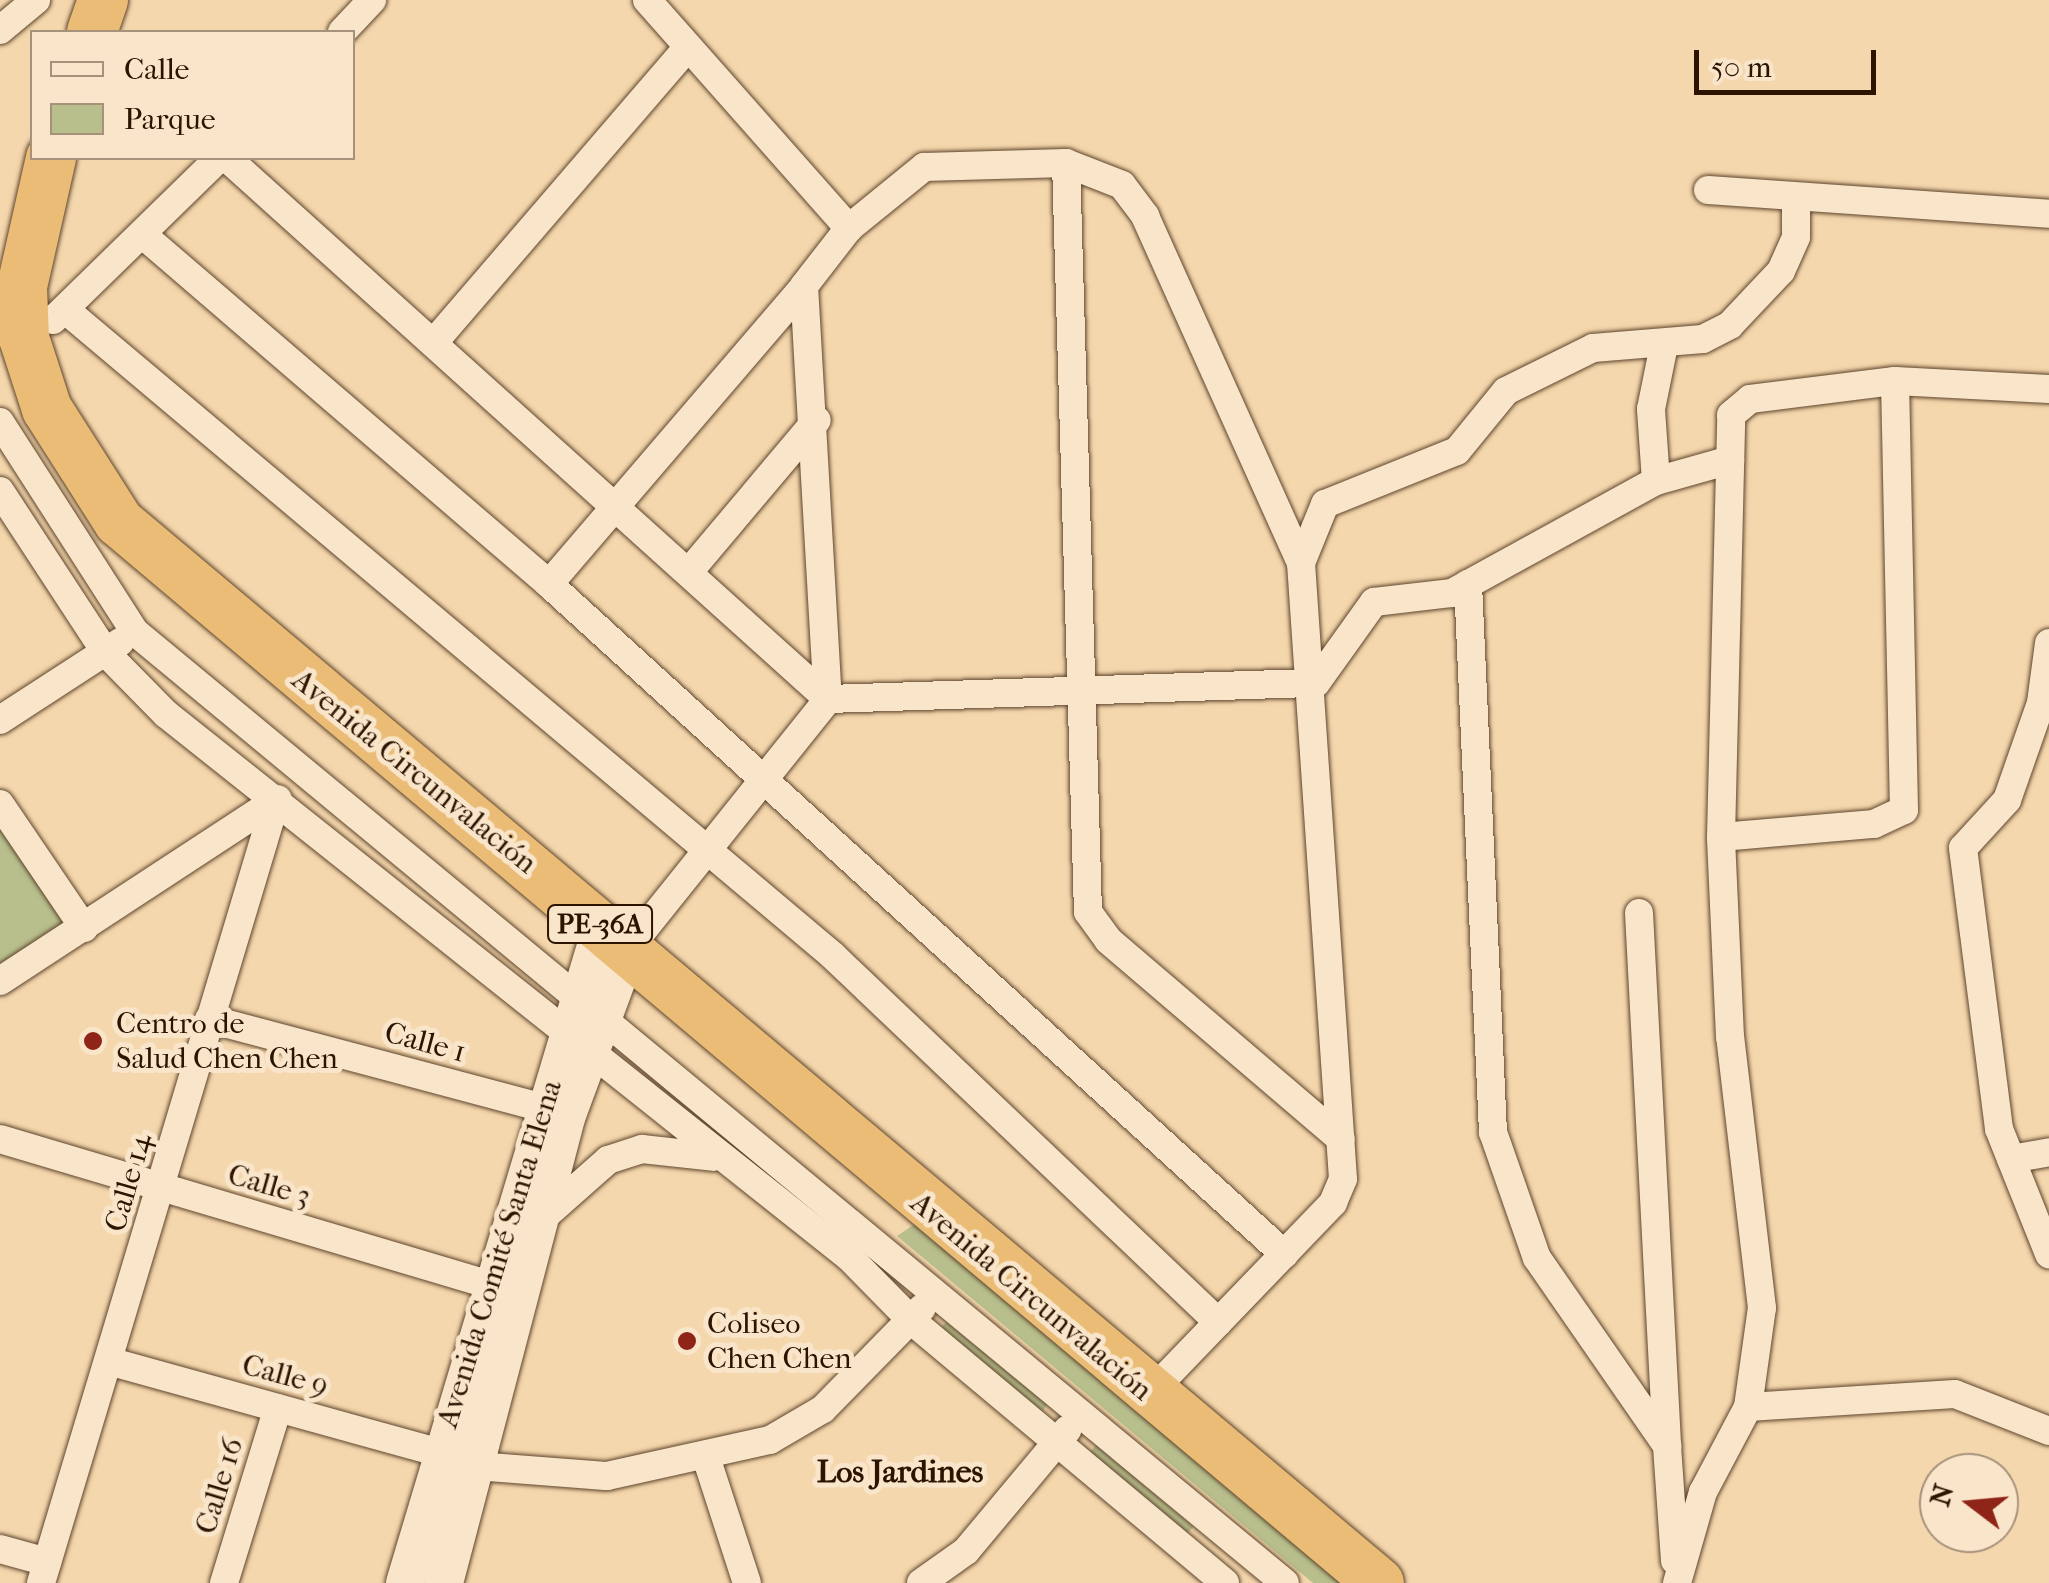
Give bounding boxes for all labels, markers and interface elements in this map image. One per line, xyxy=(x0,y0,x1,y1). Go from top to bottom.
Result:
legend xyxy=(30,30,355,160)
scale bar xyxy=(1699,30,1882,92)
text: 50 m xyxy=(1711,50,1772,85)
text: Calle xyxy=(124,52,189,87)
text: Parque xyxy=(124,102,216,137)
street label: Avenida Circunvalación xyxy=(284,662,544,882)
road number: PE-36A xyxy=(545,901,655,947)
place label: Centro de Salud Chen Chen xyxy=(116,1006,338,1076)
street label: Calle 1 xyxy=(381,1015,469,1071)
marker: Centro de Salud Chen Chen xyxy=(80,1028,106,1054)
street label: Avenida Comité Santa Elena xyxy=(430,1076,570,1432)
street label: Calle 14 xyxy=(98,1130,160,1236)
street label: Calle 3 xyxy=(224,1157,314,1215)
street label: Avenida Circunvalación xyxy=(903,1185,1159,1409)
place label: Coliseo Chen Chen xyxy=(707,1306,852,1376)
marker: Coliseo Chen Chen xyxy=(676,1330,698,1352)
street label: Calle 9 xyxy=(238,1347,332,1405)
street label: Calle 16 xyxy=(188,1434,252,1538)
district label: Los Jardines xyxy=(817,1453,983,1491)
north arrow xyxy=(1919,1453,2019,1553)
text: N xyxy=(1923,1480,1960,1510)

